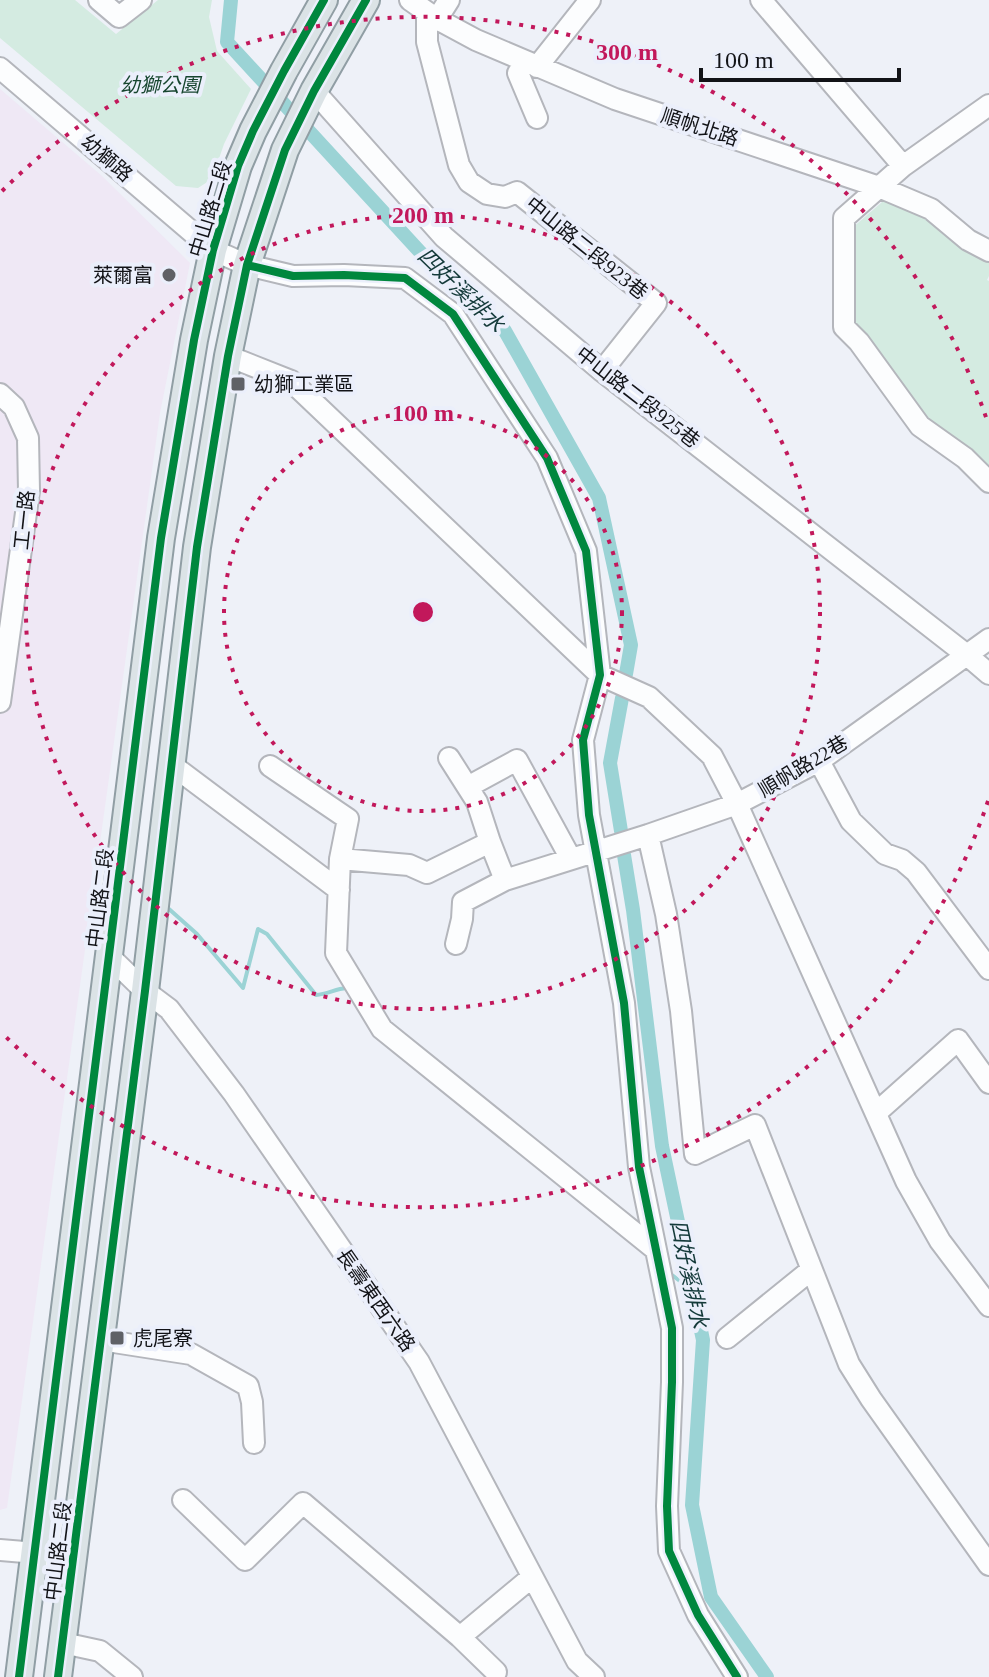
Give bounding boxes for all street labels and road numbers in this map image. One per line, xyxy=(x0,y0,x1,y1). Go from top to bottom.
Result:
street label: 順帆北路 xyxy=(659,104,741,150)
street label: 幼獅路 xyxy=(77,130,137,186)
street label: 中山路二段 xyxy=(185,158,235,260)
street label: 中山路二段923巷 xyxy=(522,192,652,304)
street label: 中山路二段925巷 xyxy=(572,342,704,452)
street label: 工一路 xyxy=(10,489,38,551)
street label: 順帆路22巷 xyxy=(754,731,852,801)
street label: 中山路二段 xyxy=(83,847,117,949)
street label: 長壽東西六路 xyxy=(333,1245,419,1355)
street label: 中山路二段 xyxy=(41,1500,75,1602)

